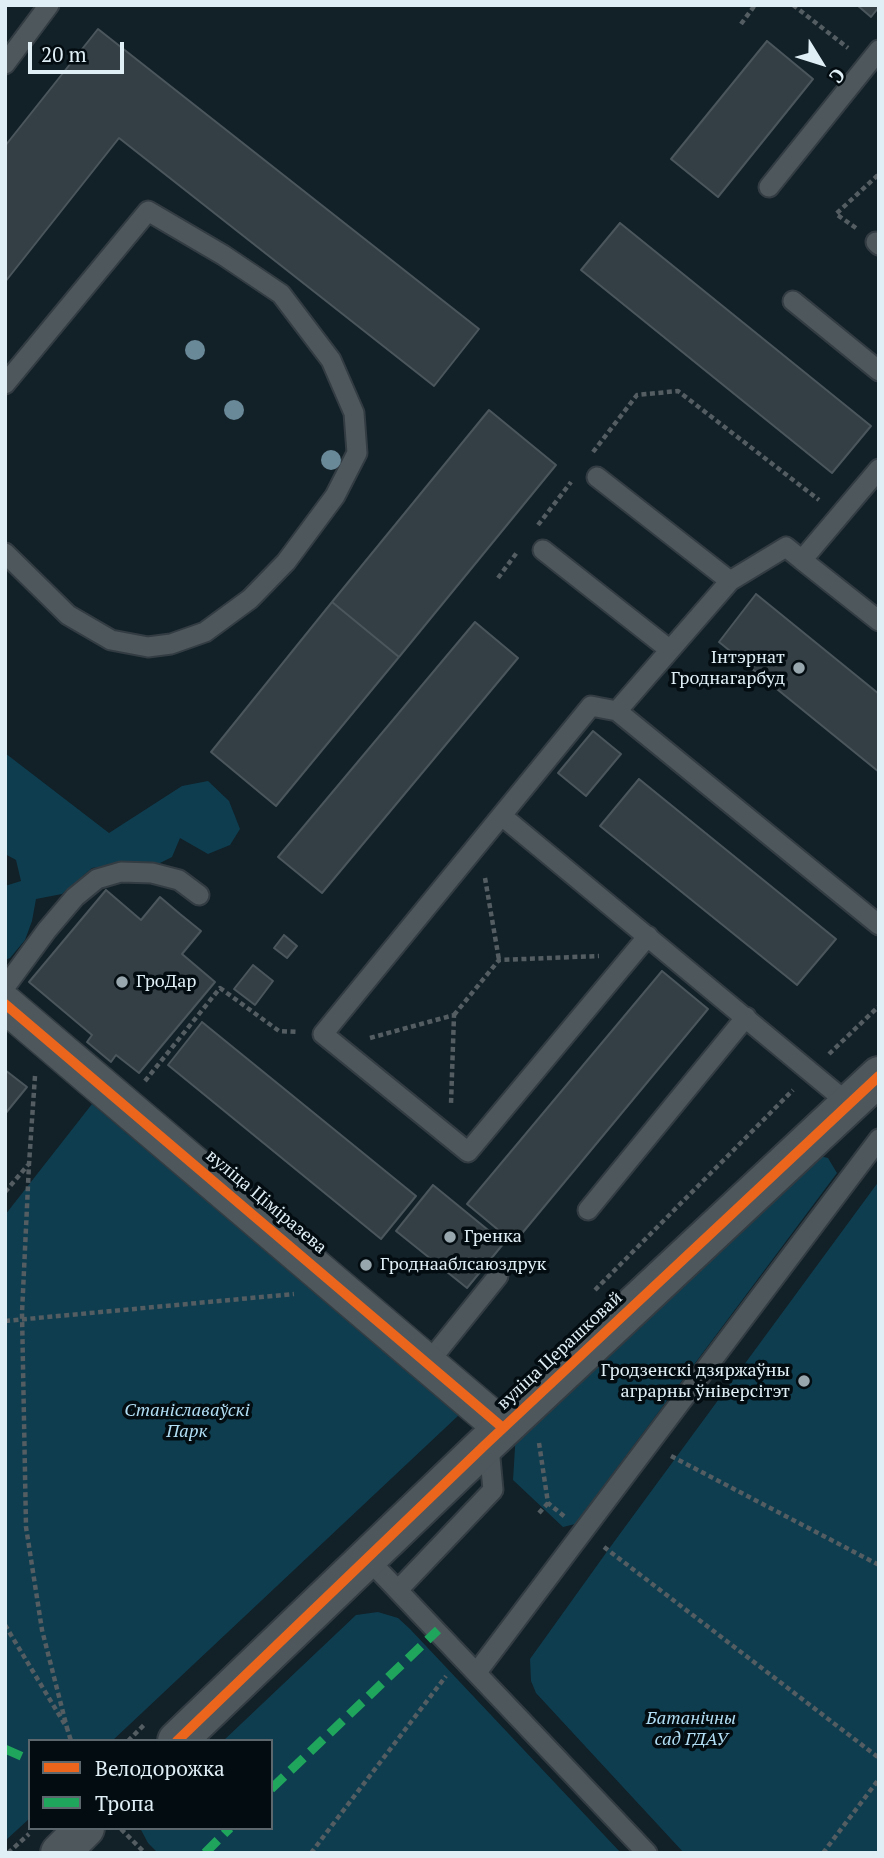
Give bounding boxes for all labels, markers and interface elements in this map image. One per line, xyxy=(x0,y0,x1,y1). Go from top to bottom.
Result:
scale bar xyxy=(32,28,128,72)
north arrow xyxy=(786,28,856,98)
text: 20 m xyxy=(41,40,87,68)
text: С xyxy=(824,64,852,89)
place label: Інтэрнат Гроднагарбуд xyxy=(671,647,785,690)
marker: Інтэрнат Гроднагарбуд xyxy=(791,660,807,676)
place label: ГроДар xyxy=(136,971,196,993)
marker: ГроДар xyxy=(114,974,130,990)
street label: вуліца Ціміразева xyxy=(201,1145,331,1259)
place label: Гренка xyxy=(464,1226,522,1248)
marker: Гренка xyxy=(442,1229,458,1245)
place label: Гроднааблсаюздрук xyxy=(380,1254,546,1276)
marker: Гроднааблсаюздрук xyxy=(358,1257,374,1273)
street label: вуліца Церашковай xyxy=(493,1287,627,1415)
place label: Гродзенскі дзяржаўны аграрны ўніверсітэт xyxy=(601,1360,790,1402)
marker: Гродзенскі дзяржаўны аграрны ўніверсітэт xyxy=(796,1373,812,1389)
park label: Станіславаўскі Парк xyxy=(124,1400,250,1442)
park label: Батанічны сад ГДАУ xyxy=(646,1708,736,1750)
legend xyxy=(28,1739,273,1830)
text: Велодорожка xyxy=(95,1754,225,1782)
text: Тропа xyxy=(95,1789,154,1817)

